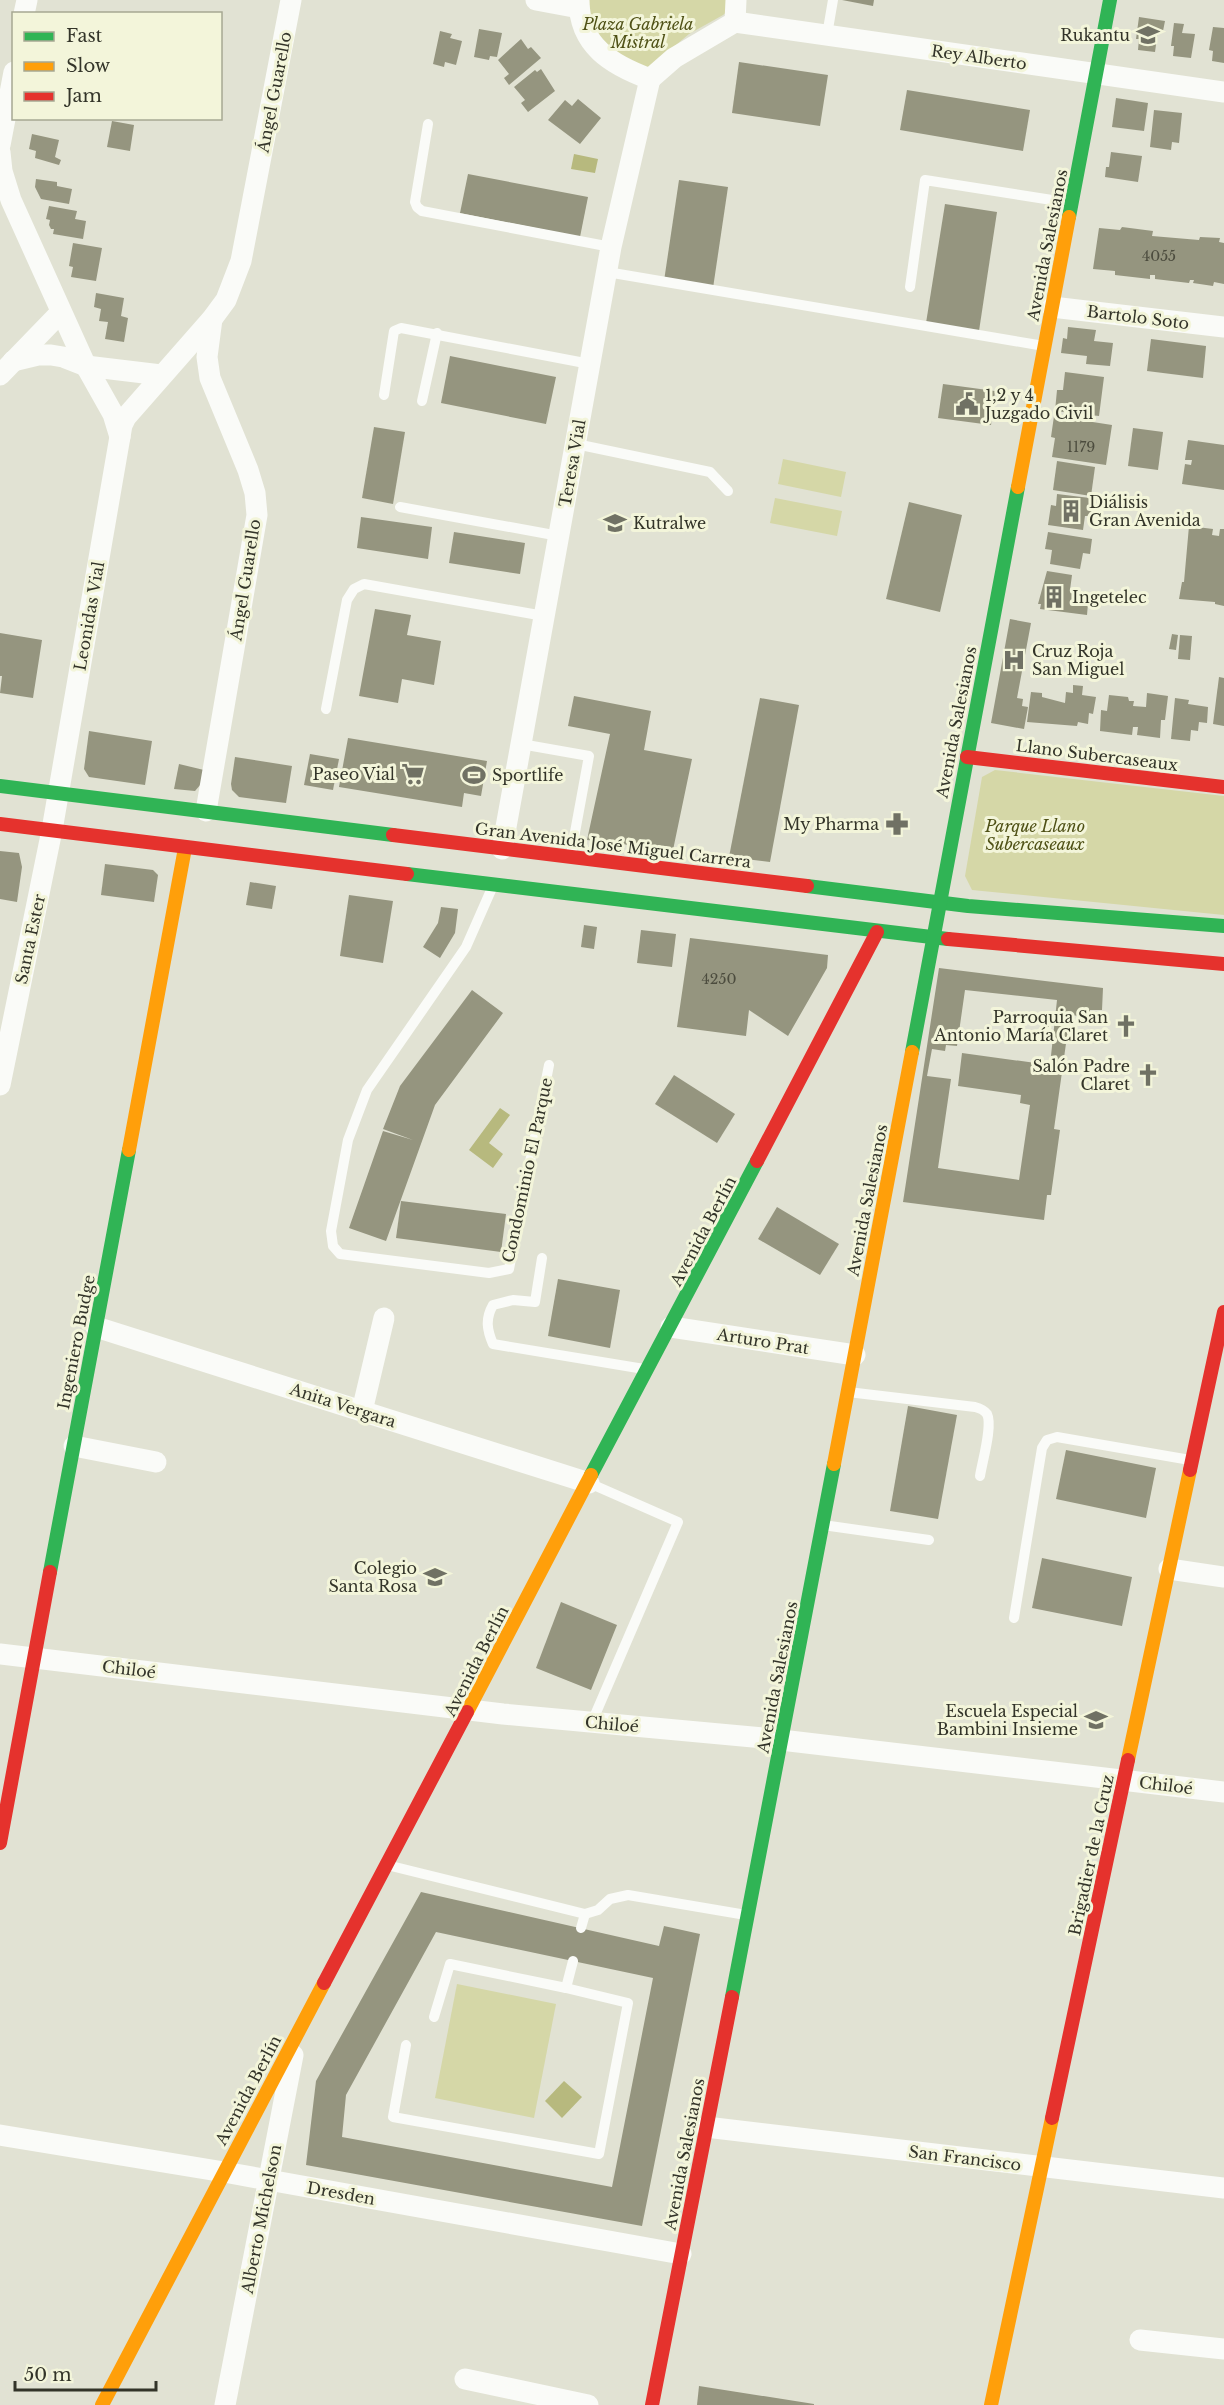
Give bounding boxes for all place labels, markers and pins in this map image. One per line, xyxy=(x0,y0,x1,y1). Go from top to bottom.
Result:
school or university icon: Rukantu xyxy=(1135,22,1161,48)
place label: Rukantu xyxy=(1060,25,1130,45)
place label: 1,2 y 4 Juzgado Civil xyxy=(983,385,1094,423)
public building icon: 1,2 y 4 Juzgado Civil xyxy=(954,391,980,417)
place label: Diálisis Gran Avenida xyxy=(1089,492,1201,530)
building icon: Diálisis Gran Avenida xyxy=(1058,498,1084,524)
school or university icon: Kutralwe xyxy=(602,510,628,536)
place label: Kutralwe xyxy=(633,513,706,533)
building icon: Ingetelec xyxy=(1041,584,1067,610)
place label: Ingetelec xyxy=(1072,587,1147,607)
place label: Cruz Roja San Miguel xyxy=(1032,641,1124,679)
hospital icon: Cruz Roja San Miguel xyxy=(1001,647,1027,673)
supermarket icon: Paseo Vial xyxy=(400,761,426,787)
sports icon: Sportlife xyxy=(461,762,487,788)
place label: Paseo Vial xyxy=(313,764,395,784)
place label: Sportlife xyxy=(492,765,564,785)
pharmacy icon: My Pharma xyxy=(884,811,910,837)
place label: My Pharma xyxy=(783,814,879,834)
place label: Parroquia San Antonio María Claret xyxy=(933,1007,1108,1045)
church icon: Parroquia San Antonio María Claret xyxy=(1113,1013,1139,1039)
place label: Salón Padre Claret xyxy=(1032,1056,1130,1094)
church icon: Salón Padre Claret xyxy=(1135,1062,1161,1088)
place label: Colegio Santa Rosa xyxy=(328,1558,417,1596)
school or university icon: Colegio Santa Rosa xyxy=(422,1564,448,1590)
place label: Escuela Especial Bambini Insieme xyxy=(937,1701,1078,1739)
school or university icon: Escuela Especial Bambini Insieme xyxy=(1083,1707,1109,1733)

